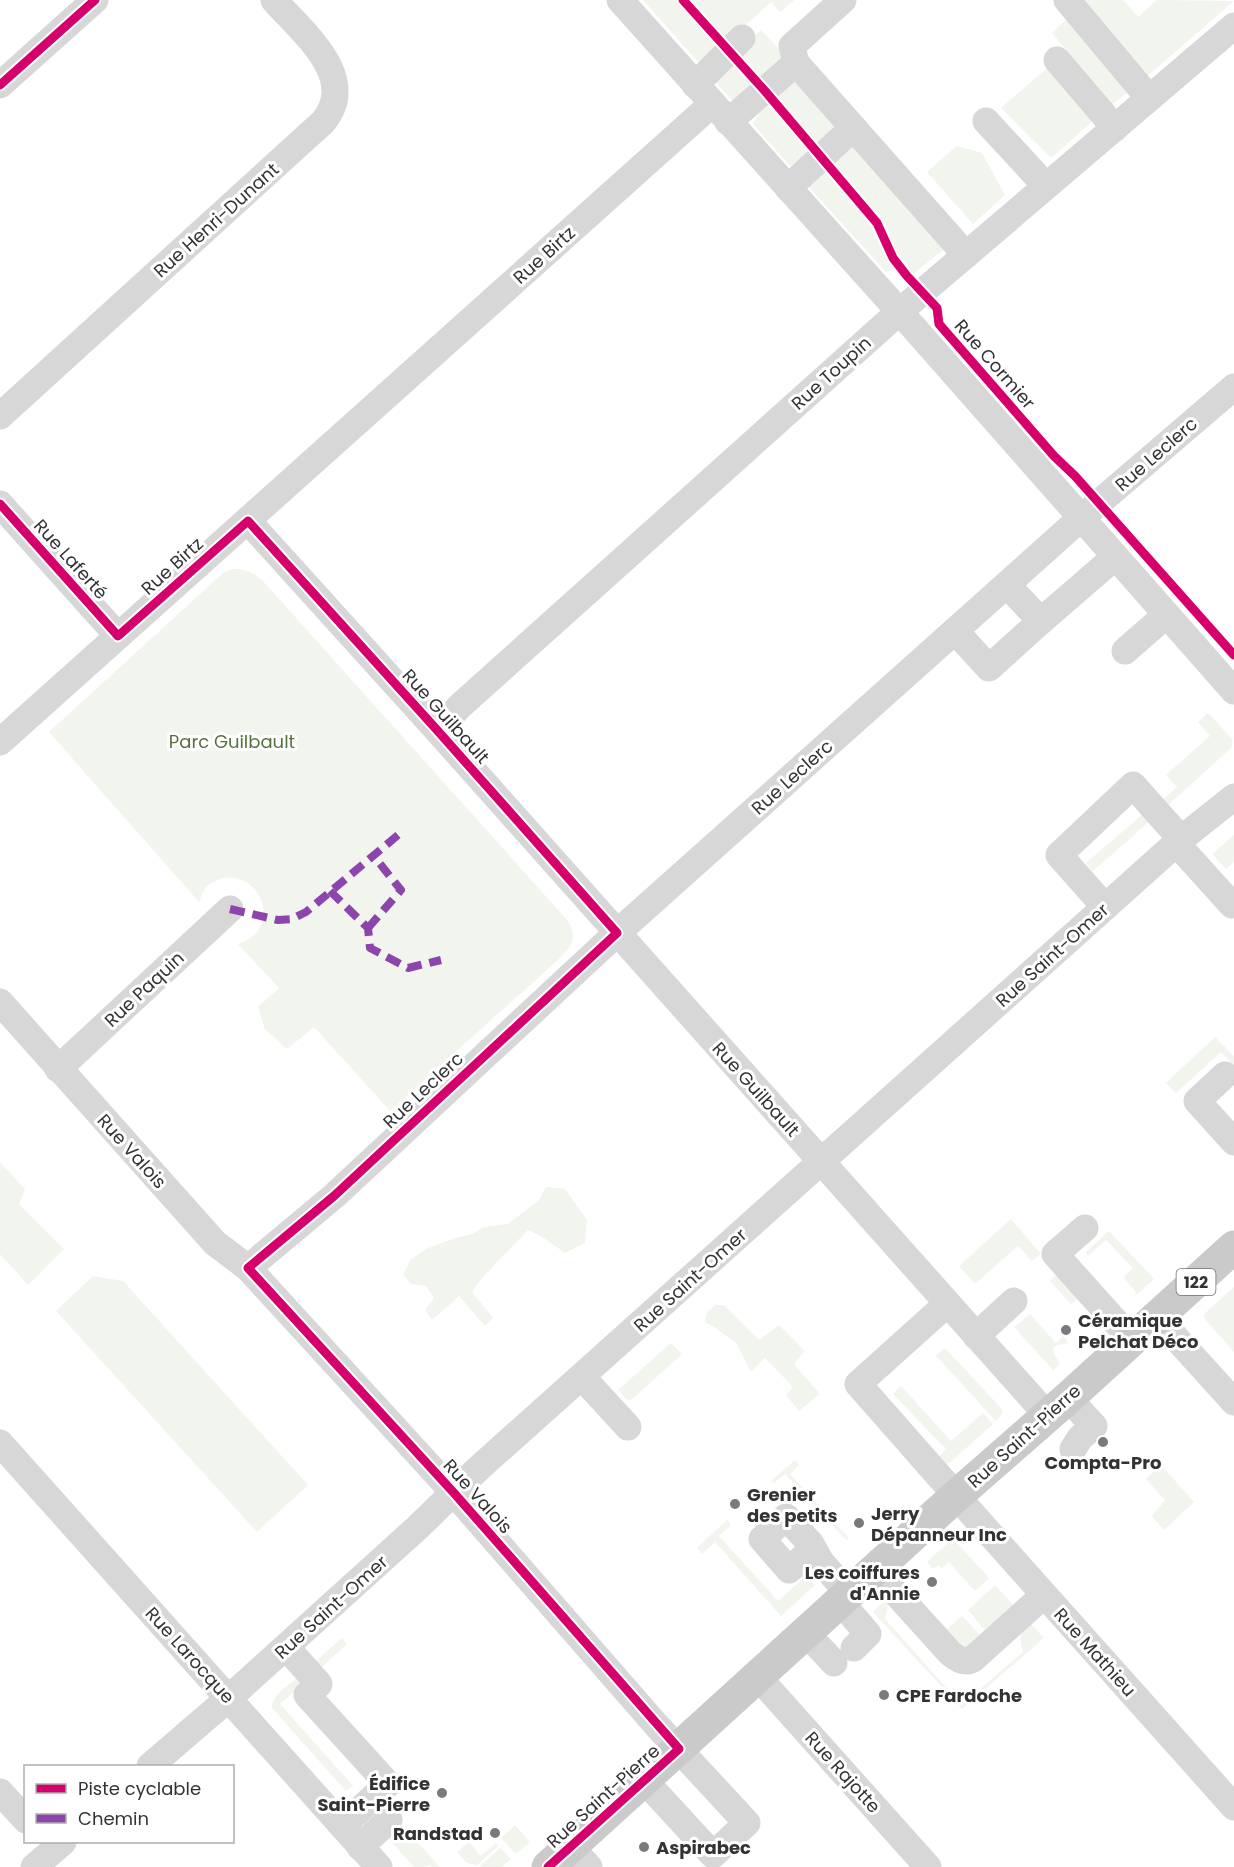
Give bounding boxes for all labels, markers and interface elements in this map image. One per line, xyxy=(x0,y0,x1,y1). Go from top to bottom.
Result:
street label: Rue Henri-Dunant xyxy=(148,157,284,283)
street label: Rue Birtz xyxy=(508,220,580,290)
street label: Rue Cormier xyxy=(949,314,1041,414)
street label: Rue Toupin xyxy=(786,330,876,416)
street label: Rue Leclerc xyxy=(1109,411,1203,497)
street label: Rue Laferté xyxy=(28,514,114,604)
street label: Rue Birtz xyxy=(136,531,208,601)
street label: Rue Guilbault xyxy=(397,663,495,769)
park label: Parc Guilbault xyxy=(169,729,295,754)
street label: Rue Leclerc xyxy=(746,734,838,820)
street label: Rue Saint-Omer xyxy=(990,897,1114,1013)
street label: Rue Paquin xyxy=(99,946,189,1032)
street label: Rue Guilbault xyxy=(707,1036,805,1142)
street label: Rue Leclerc xyxy=(377,1046,469,1134)
street label: Rue Valois xyxy=(92,1108,172,1194)
street label: Rue Saint-Omer xyxy=(628,1222,752,1338)
road number: 122 xyxy=(1176,1269,1216,1295)
place label: Céramique Pelchat Déco xyxy=(1078,1308,1199,1354)
marker: Céramique Pelchat Déco xyxy=(1059,1323,1073,1337)
street label: Rue Saint-Pierre xyxy=(962,1378,1086,1494)
marker: Compta-Pro xyxy=(1096,1435,1110,1449)
place label: Compta-Pro xyxy=(1045,1450,1161,1475)
street label: Rue Valois xyxy=(438,1453,518,1539)
place label: Grenier des petits xyxy=(747,1482,837,1528)
marker: Grenier des petits xyxy=(728,1497,742,1511)
place label: Jerry Dépanneur Inc xyxy=(871,1501,1007,1547)
marker: Jerry Dépanneur Inc xyxy=(852,1516,866,1530)
street label: Rue Saint-Omer xyxy=(269,1549,393,1665)
place label: Les coiffures d'Annie xyxy=(805,1560,920,1606)
marker: Les coiffures d'Annie xyxy=(925,1575,939,1589)
street label: Rue Larocque xyxy=(140,1601,240,1709)
street label: Rue Mathieu xyxy=(1048,1602,1142,1702)
place label: CPE Fardoche xyxy=(896,1683,1022,1708)
marker: CPE Fardoche xyxy=(877,1688,891,1702)
street label: Rue Rajotte xyxy=(800,1726,886,1818)
street label: Rue Saint-Pierre xyxy=(541,1738,665,1854)
legend xyxy=(24,1765,234,1843)
place label: Édifice Saint-Pierre xyxy=(317,1771,430,1817)
text: Piste cyclable xyxy=(78,1776,201,1801)
marker: Édifice Saint-Pierre xyxy=(435,1786,449,1800)
text: Chemin xyxy=(78,1806,149,1831)
place label: Randstad xyxy=(393,1821,483,1846)
marker: Randstad xyxy=(488,1826,502,1840)
place label: Aspirabec xyxy=(656,1835,751,1860)
marker: Aspirabec xyxy=(637,1840,651,1854)

